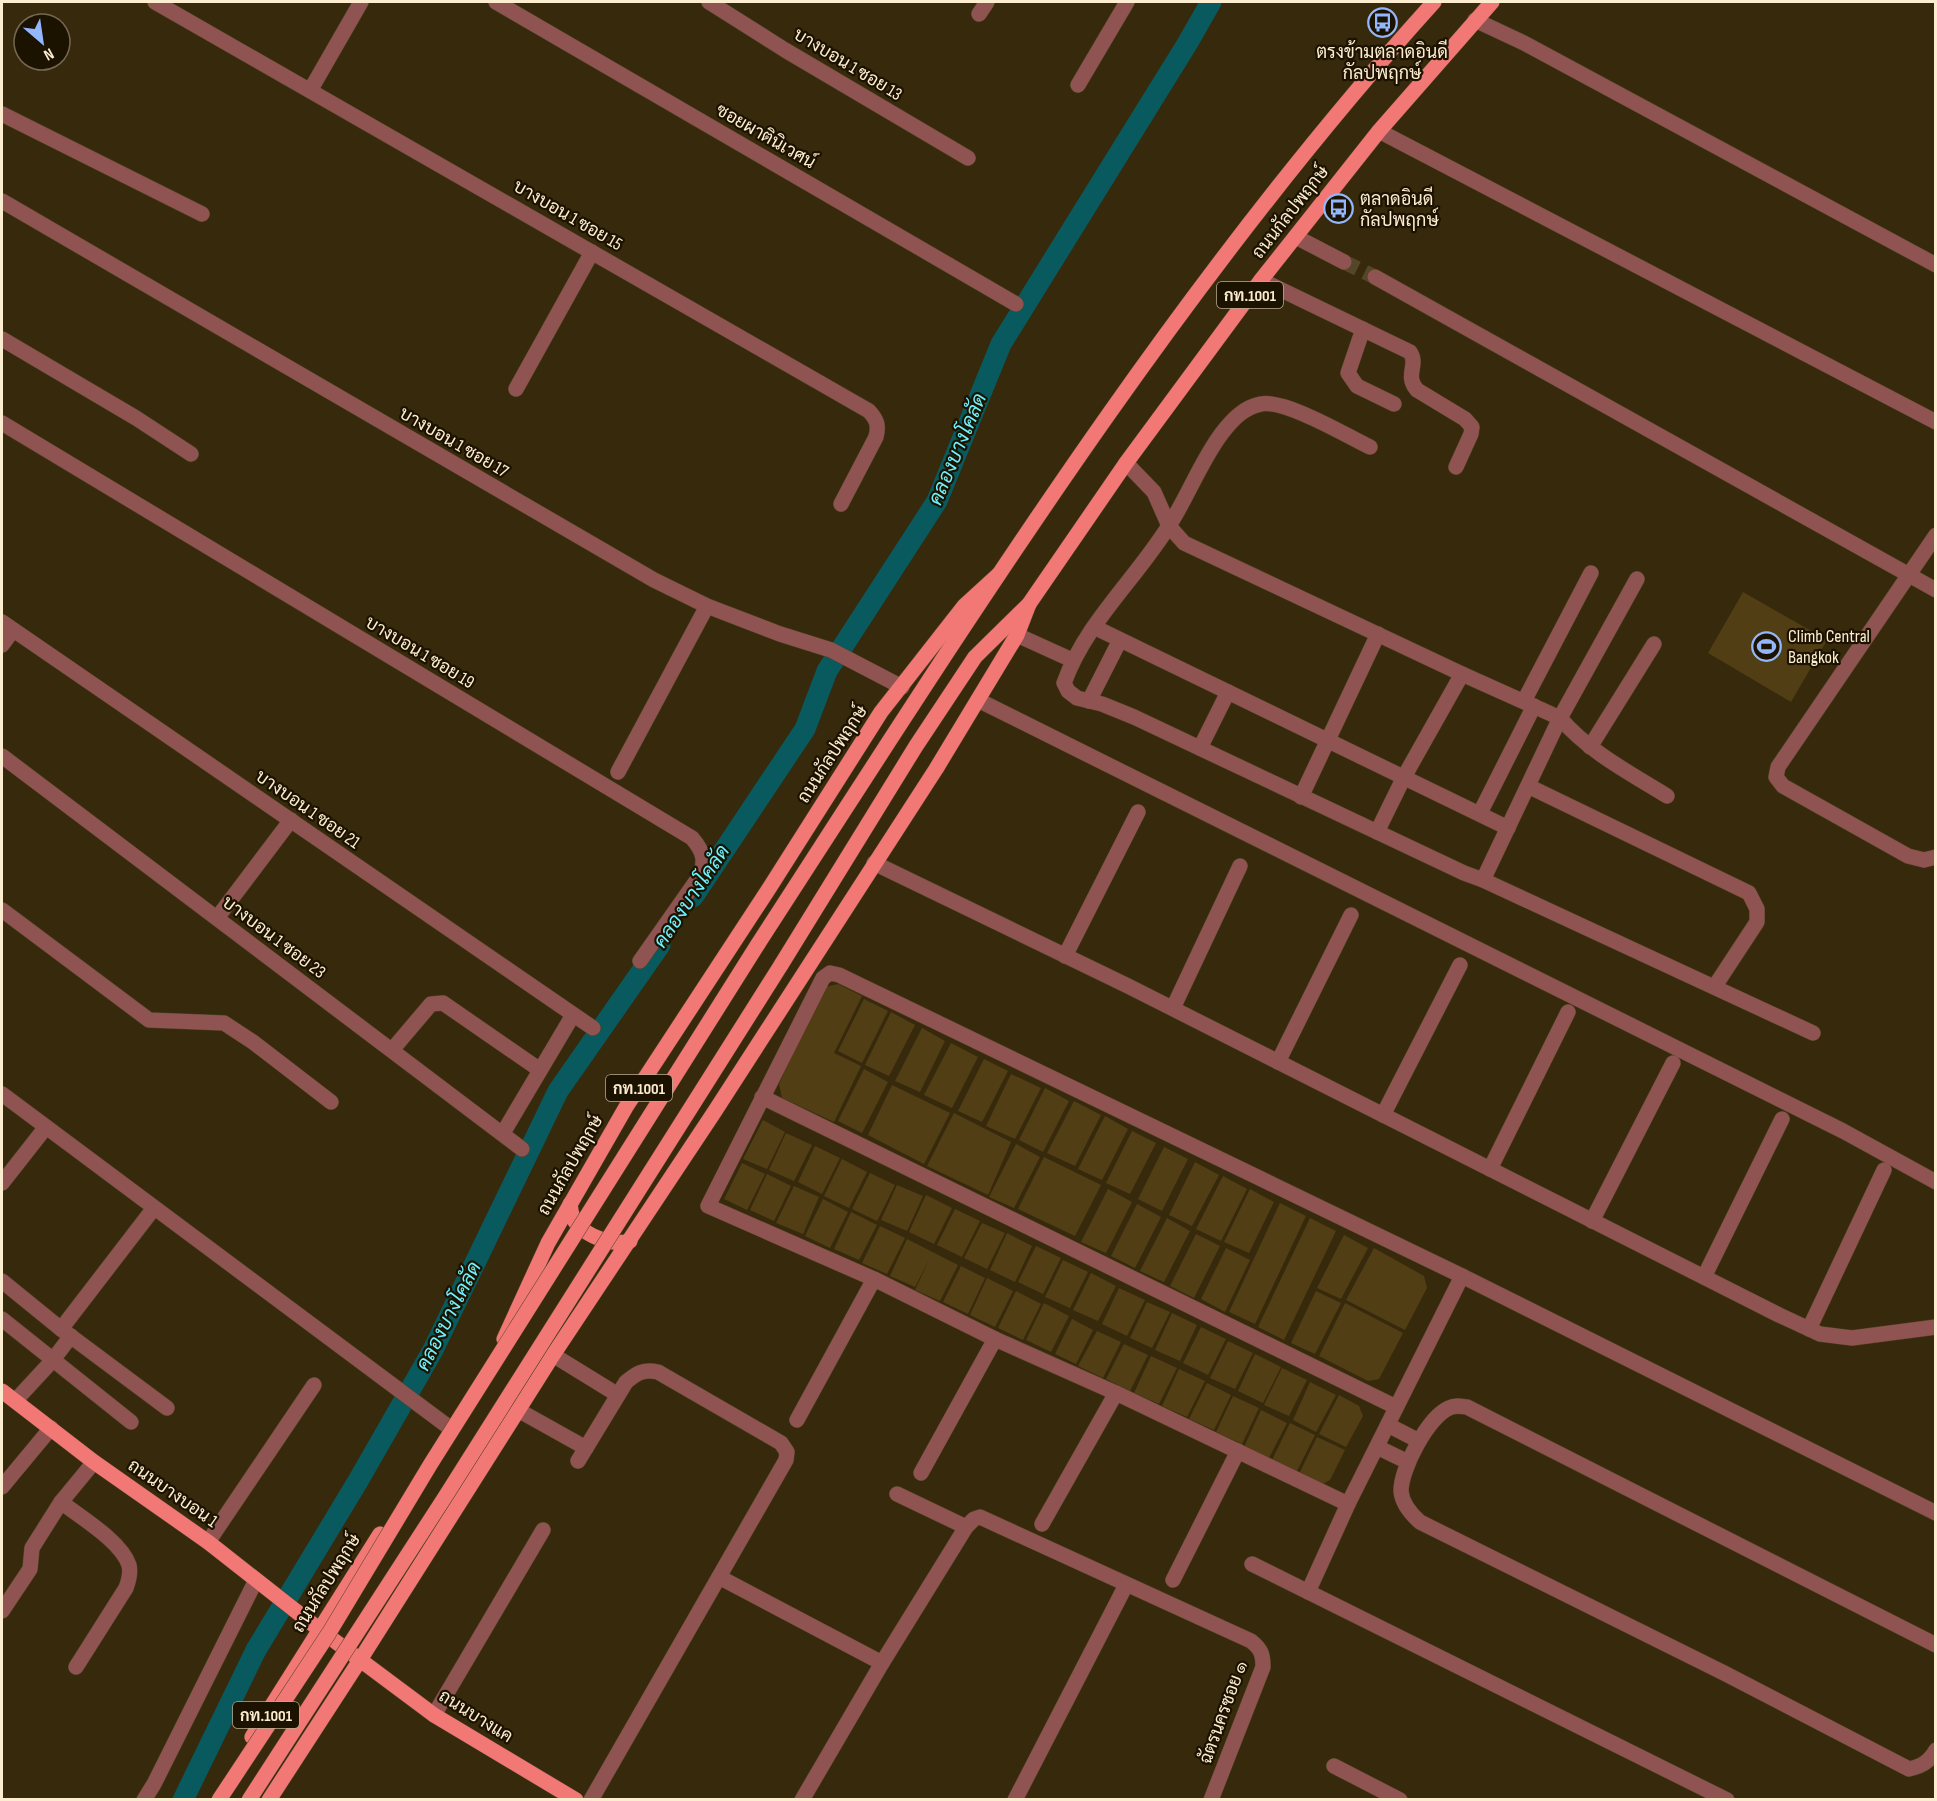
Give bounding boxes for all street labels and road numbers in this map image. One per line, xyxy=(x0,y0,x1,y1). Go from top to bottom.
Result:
street label: บางบอน 1 ซอย 13 xyxy=(790,24,906,105)
street label: ซอยผาตินิเวศน์ xyxy=(712,97,821,173)
street label: ถนนกัลปพฤกษ์ xyxy=(1245,159,1334,263)
street label: บางบอน 1 ซอย 15 xyxy=(509,176,626,255)
road number: กท.1001 xyxy=(1217,282,1283,308)
street label: บางบอน 1 ซอย 17 xyxy=(395,403,513,483)
street label: บางบอน 1 ซอย 19 xyxy=(362,612,478,693)
street label: ถนนกัลปพฤกษ์ xyxy=(791,699,872,807)
street label: บางบอน 1 ซอย 21 xyxy=(251,766,365,854)
street label: บางบอน 1 ซอย 23 xyxy=(218,892,330,983)
road number: กท.1001 xyxy=(606,1075,672,1101)
street label: ถนนกัลปพฤกษ์ xyxy=(531,1109,608,1219)
street label: ถนนบางบอน 1 xyxy=(124,1455,222,1532)
street label: ถนนกัลปพฤกษ์ xyxy=(285,1528,365,1636)
street label: ฉัตรนครซอย ๑ xyxy=(1194,1658,1252,1766)
street label: ถนนบางแค xyxy=(435,1685,517,1747)
road number: กท.1001 xyxy=(233,1702,299,1728)

